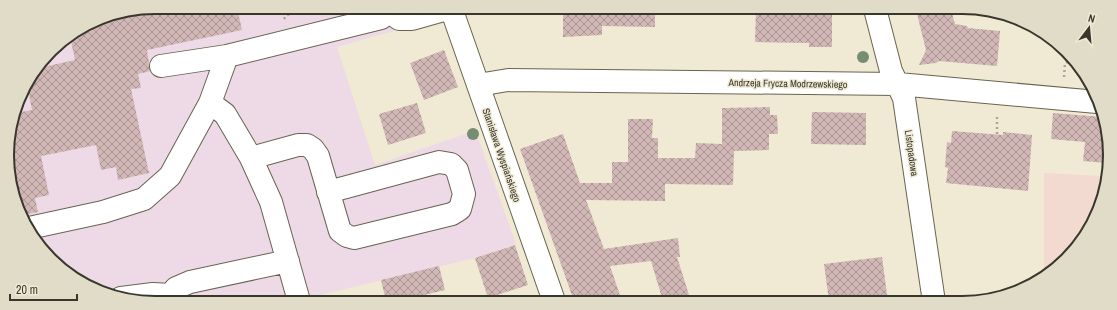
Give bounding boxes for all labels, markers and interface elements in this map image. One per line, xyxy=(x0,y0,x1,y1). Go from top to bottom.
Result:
north arrow xyxy=(1069,8,1109,48)
text: N xyxy=(1087,11,1097,26)
street label: Andrzeja Frycza Modrzewskiego xyxy=(727,76,848,91)
street label: Stanisława Wyspiańskiego xyxy=(479,107,524,204)
street label: Listopadowa xyxy=(902,129,921,177)
scale bar xyxy=(10,276,77,302)
text: 20 m xyxy=(16,282,38,298)

